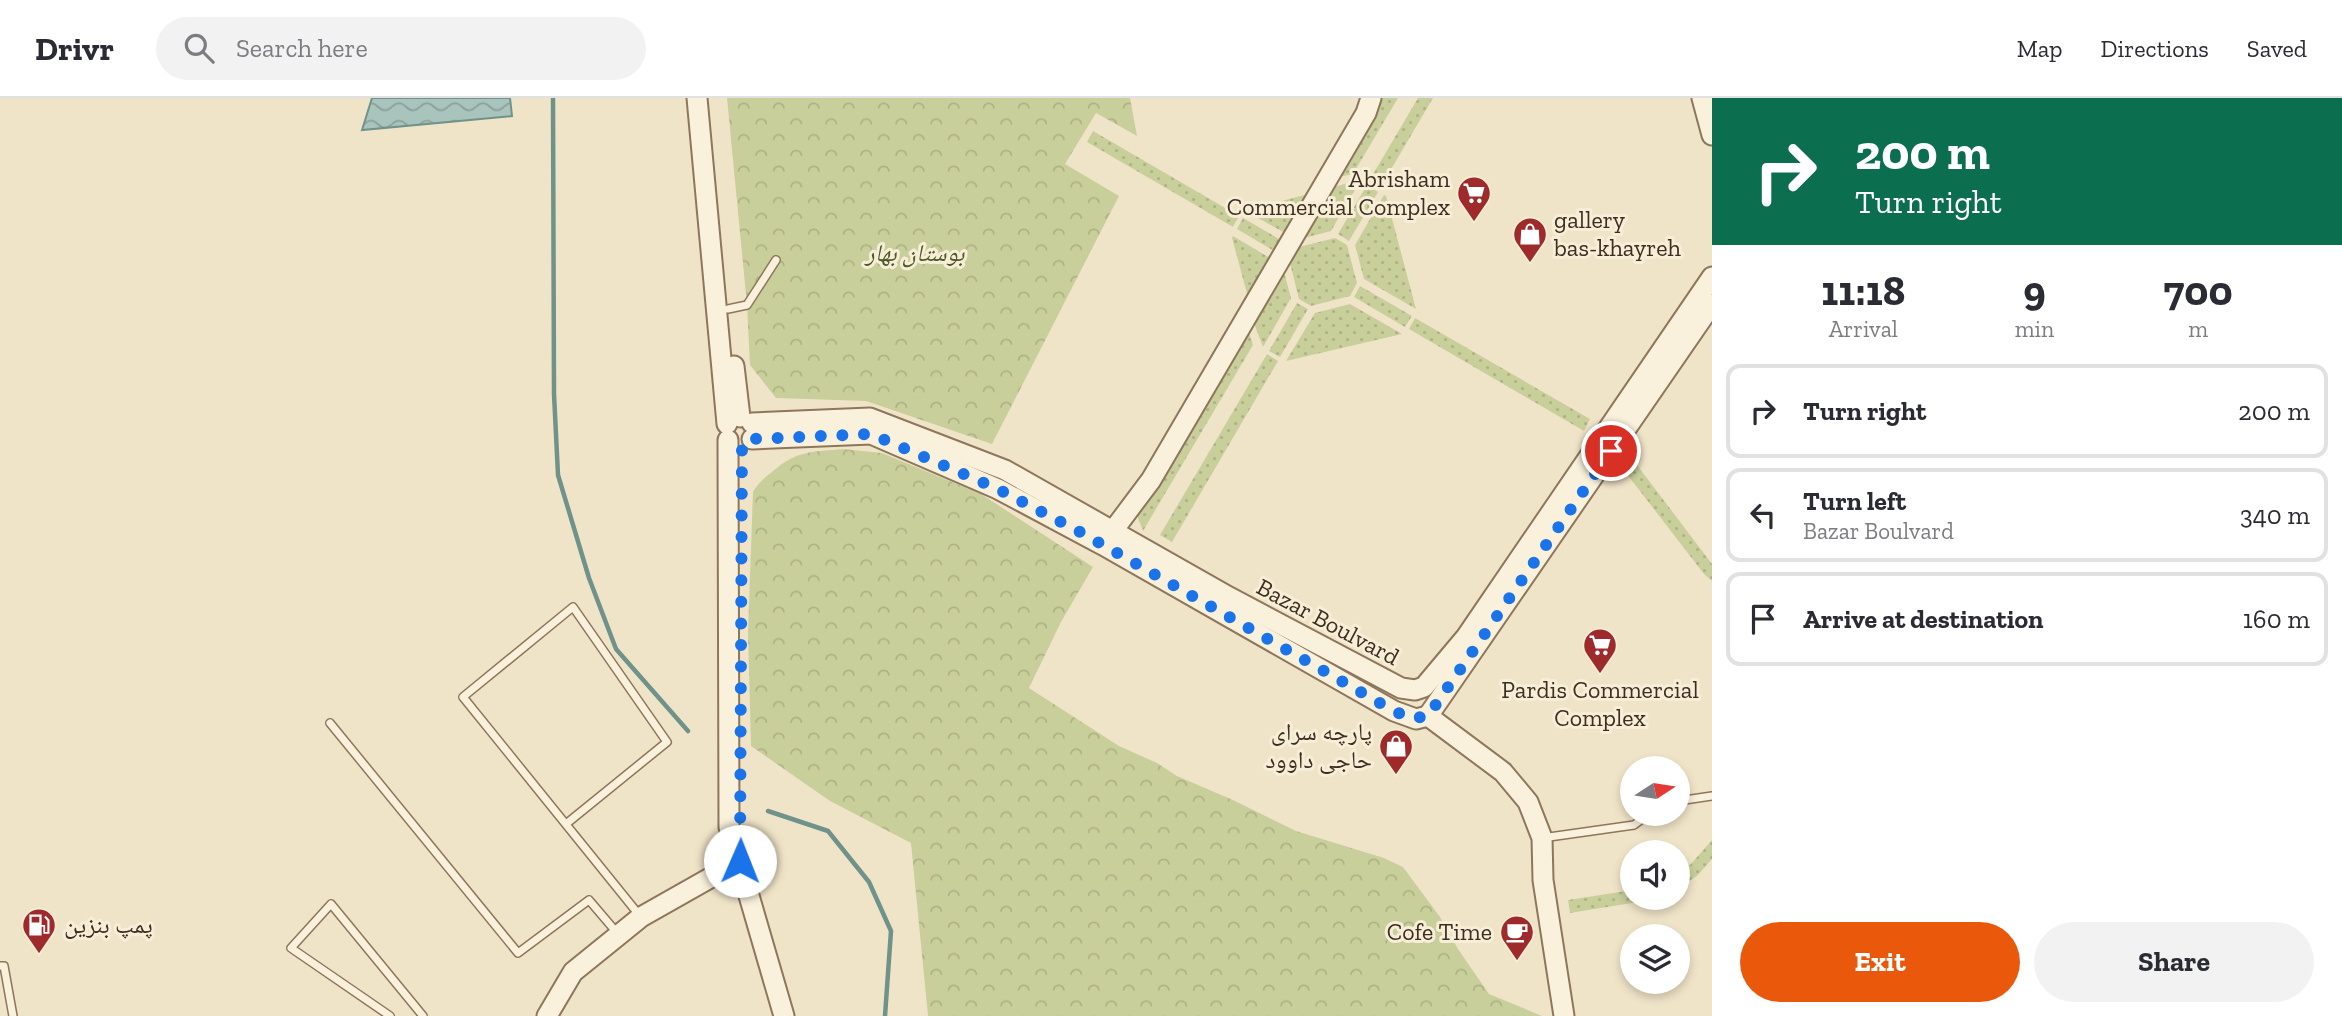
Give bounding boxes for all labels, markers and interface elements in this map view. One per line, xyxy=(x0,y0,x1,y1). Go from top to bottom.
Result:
search box xyxy=(156,17,646,80)
text: Drivr xyxy=(35,29,114,68)
icon: search xyxy=(180,29,218,67)
text: Search here xyxy=(236,32,368,64)
text: Map xyxy=(2017,34,2063,63)
text: Directions xyxy=(2101,34,2209,63)
text: Saved xyxy=(2247,34,2307,63)
text: 200 m xyxy=(1855,123,1990,182)
icon: right xyxy=(1740,126,1831,217)
place label: Abrisham Commercial Complex xyxy=(1227,164,1450,221)
supermarket icon: Abrisham Commercial Complex xyxy=(1455,174,1493,223)
text: Turn right xyxy=(1855,183,2002,221)
place label: gallery bas-khayreh xyxy=(1553,205,1682,262)
shop icon: gallery bas-khayreh xyxy=(1511,215,1549,264)
park label: بوستان بهار xyxy=(864,238,965,268)
text: 11:18 xyxy=(1821,265,1905,316)
text: 9 xyxy=(2023,265,2046,316)
text: 700 xyxy=(2163,265,2233,316)
text: Arrival xyxy=(1829,315,1898,343)
text: min xyxy=(2015,315,2054,343)
text: m xyxy=(2188,315,2208,343)
icon: right xyxy=(1744,392,1782,430)
text: Turn right xyxy=(1803,395,1926,427)
text: 200 m xyxy=(2238,395,2310,427)
pin xyxy=(1581,421,1641,481)
icon: arrive xyxy=(1592,432,1630,470)
text: Turn left xyxy=(1803,485,1906,517)
icon: left xyxy=(1744,496,1782,534)
text: 340 m xyxy=(2240,499,2310,531)
text: Bazar Boulvard xyxy=(1803,517,1954,545)
street label: Bazar Boulvard xyxy=(1252,572,1405,671)
icon: arrive xyxy=(1744,600,1782,638)
text: Arrive at destination xyxy=(1803,603,2043,635)
text: 160 m xyxy=(2243,603,2310,635)
supermarket icon: Pardis Commercial Complex xyxy=(1581,626,1619,675)
place label: Pardis Commercial Complex xyxy=(1501,675,1699,732)
place label: پارچه سرای حاجی داوود xyxy=(1265,717,1372,774)
shop icon: پارچه سرای حاجی داوود xyxy=(1377,727,1415,776)
north arrow xyxy=(1620,756,1690,826)
map controls xyxy=(1620,756,1690,994)
position arrow xyxy=(703,824,777,898)
button: sound xyxy=(1620,840,1690,910)
fuel station icon: پمپ بنزین xyxy=(20,906,58,955)
place label: پمپ بنزین xyxy=(64,910,153,939)
cafe icon: Cofe Time xyxy=(1498,913,1536,962)
place label: Cofe Time xyxy=(1387,917,1492,946)
button: Exit xyxy=(1740,922,2020,1002)
button: Share xyxy=(2034,922,2314,1002)
button: layers xyxy=(1620,924,1690,994)

